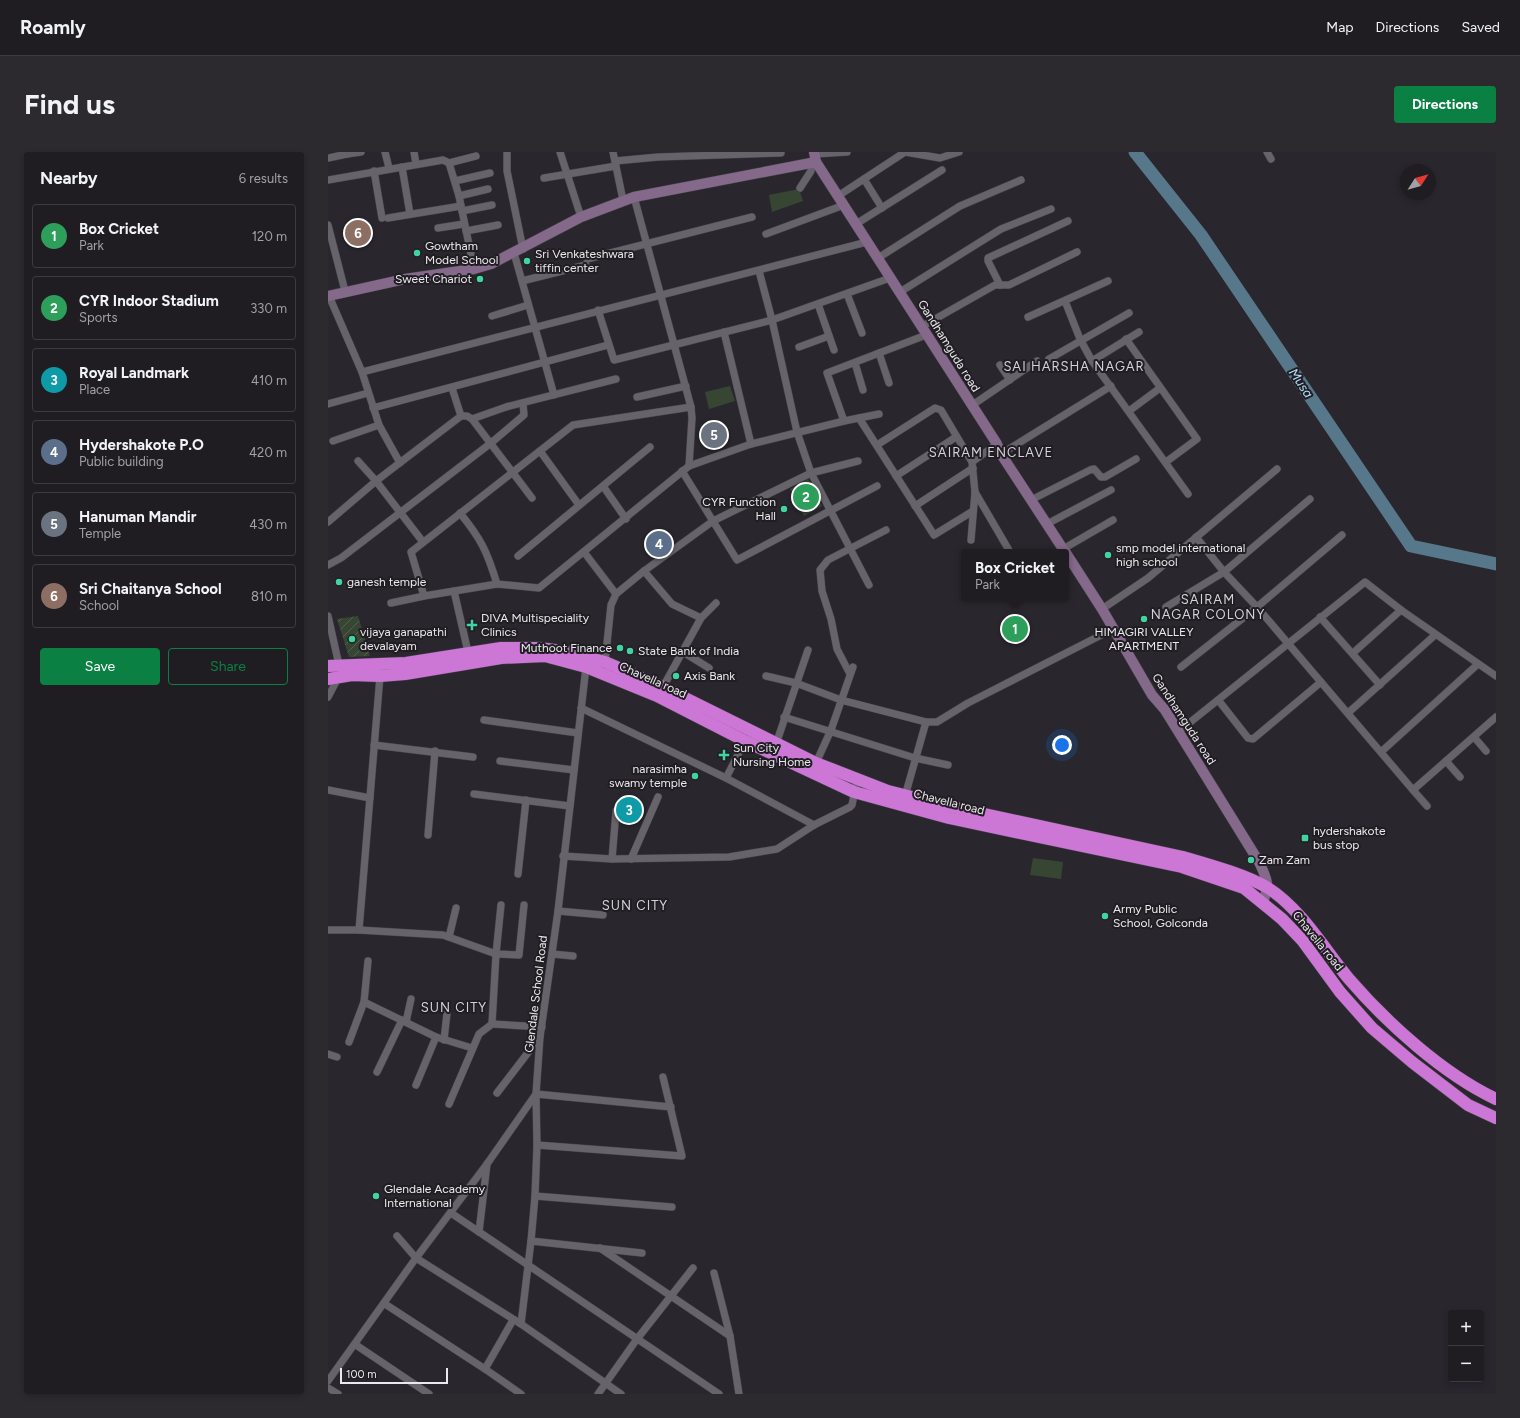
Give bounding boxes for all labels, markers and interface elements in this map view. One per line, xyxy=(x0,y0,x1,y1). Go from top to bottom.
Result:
text: Roamly xyxy=(20,16,86,39)
text: Map xyxy=(1326,19,1354,36)
text: Directions xyxy=(1376,19,1439,36)
text: Saved xyxy=(1461,19,1500,36)
button: Directions xyxy=(1394,86,1496,123)
text: Find us xyxy=(24,87,115,121)
north arrow xyxy=(1400,164,1436,200)
text: Nearby xyxy=(40,168,98,188)
text: 6 results xyxy=(239,171,288,186)
pin: 6 xyxy=(345,218,371,248)
text: Box Cricket xyxy=(79,220,159,238)
text: 1 xyxy=(51,229,57,244)
text: 120 m xyxy=(252,229,287,244)
text: Park xyxy=(79,238,104,253)
place label: Gowtham Model School xyxy=(425,239,498,267)
place label: Sri Venkateshwara tiffin center xyxy=(535,247,634,275)
marker: Gowtham Model School xyxy=(412,248,422,258)
marker: Sri Venkateshwara tiffin center xyxy=(522,256,532,266)
place label: Sweet Chariot xyxy=(395,272,472,286)
marker: Sweet Chariot xyxy=(475,274,485,284)
text: CYR Indoor Stadium xyxy=(79,292,219,310)
street label: Gandhamguda road xyxy=(915,297,983,395)
text: 2 xyxy=(50,301,58,316)
text: 330 m xyxy=(250,301,287,316)
text: Sports xyxy=(79,310,118,325)
district label: SAI HARSHA NAGAR xyxy=(1003,359,1145,374)
text: Royal Landmark xyxy=(79,364,189,382)
water label: Musa xyxy=(1286,366,1316,401)
text: 3 xyxy=(50,373,58,388)
text: 410 m xyxy=(251,373,287,388)
text: Place xyxy=(79,382,110,397)
pin: 5 xyxy=(701,420,727,450)
text: Hydershakote P.O xyxy=(79,436,204,454)
text: 4 xyxy=(50,445,58,460)
text: 420 m xyxy=(249,445,287,460)
district label: SAIRAM ENCLAVE xyxy=(929,445,1053,460)
text: Public building xyxy=(79,454,164,469)
pin: 2 xyxy=(793,482,819,512)
place label: CYR Function Hall xyxy=(702,495,776,523)
marker: CYR Function Hall xyxy=(779,504,789,514)
text: Hanuman Mandir xyxy=(79,508,196,526)
text: 5 xyxy=(50,517,58,532)
text: 430 m xyxy=(249,517,287,532)
text: Temple xyxy=(79,526,121,541)
pin: 4 xyxy=(646,529,672,559)
place label: smp model international high school xyxy=(1116,541,1245,569)
popup xyxy=(961,549,1069,601)
marker: smp model international high school xyxy=(1103,550,1113,560)
text: Box Cricket xyxy=(975,559,1055,577)
place label: ganesh temple xyxy=(347,575,427,589)
marker: ganesh temple xyxy=(334,577,344,587)
text: Park xyxy=(975,577,1000,592)
text: Sri Chaitanya School xyxy=(79,580,222,598)
text: 6 xyxy=(50,589,58,604)
text: 810 m xyxy=(251,589,287,604)
district label: SAIRAM NAGAR COLONY xyxy=(1151,592,1265,622)
text: School xyxy=(79,598,119,613)
place label: DIVA Multispeciality Clinics xyxy=(481,611,590,639)
pin: 1 xyxy=(1002,614,1028,644)
marker: HIMAGIRI VALLEY APARTMENT xyxy=(1139,614,1149,624)
marker: DIVA Multispeciality Clinics xyxy=(466,619,478,631)
place label: vijaya ganapathi devalayam xyxy=(360,625,447,653)
place label: HIMAGIRI VALLEY APARTMENT xyxy=(1095,625,1194,653)
marker: vijaya ganapathi devalayam xyxy=(347,634,357,644)
place label: Muthoot Finance xyxy=(521,641,612,655)
marker: Muthoot Finance xyxy=(615,643,625,653)
place label: State Bank of India xyxy=(638,644,739,658)
marker: State Bank of India xyxy=(625,646,635,656)
button: Save xyxy=(40,648,160,685)
button: Share xyxy=(168,648,288,685)
street label: Chavella road xyxy=(617,659,689,701)
place label: Axis Bank xyxy=(684,669,735,683)
marker: Axis Bank xyxy=(671,671,681,681)
street label: Gandhamguda road xyxy=(1149,671,1219,767)
your location xyxy=(1052,735,1072,755)
place label: Sun City Nursing Home xyxy=(733,741,811,769)
marker: Sun City Nursing Home xyxy=(718,749,730,761)
place label: narasimha swamy temple xyxy=(609,762,687,790)
marker: narasimha swamy temple xyxy=(690,771,700,781)
street label: Chavella road xyxy=(912,786,986,818)
pin: 3 xyxy=(616,795,642,825)
place label: hydershakote bus stop xyxy=(1313,824,1386,852)
marker: hydershakote bus stop xyxy=(1300,833,1310,843)
place label: Zam Zam xyxy=(1259,853,1310,867)
marker: Zam Zam xyxy=(1246,855,1256,865)
district label: SUN CITY xyxy=(602,898,668,913)
place label: Army Public School, Golconda xyxy=(1113,902,1208,930)
street label: Chavella road xyxy=(1290,908,1346,974)
marker: Army Public School, Golconda xyxy=(1100,911,1110,921)
street label: Glendale School Road xyxy=(522,935,550,1053)
district label: SUN CITY xyxy=(421,1000,487,1015)
place label: Glendale Academy International xyxy=(384,1182,486,1210)
marker: Glendale Academy International xyxy=(371,1191,381,1201)
map controls xyxy=(1448,1310,1484,1382)
button: + xyxy=(1448,1310,1484,1346)
button: − xyxy=(1448,1346,1484,1382)
scale bar xyxy=(340,1366,448,1385)
text: 100 m xyxy=(346,1368,377,1381)

